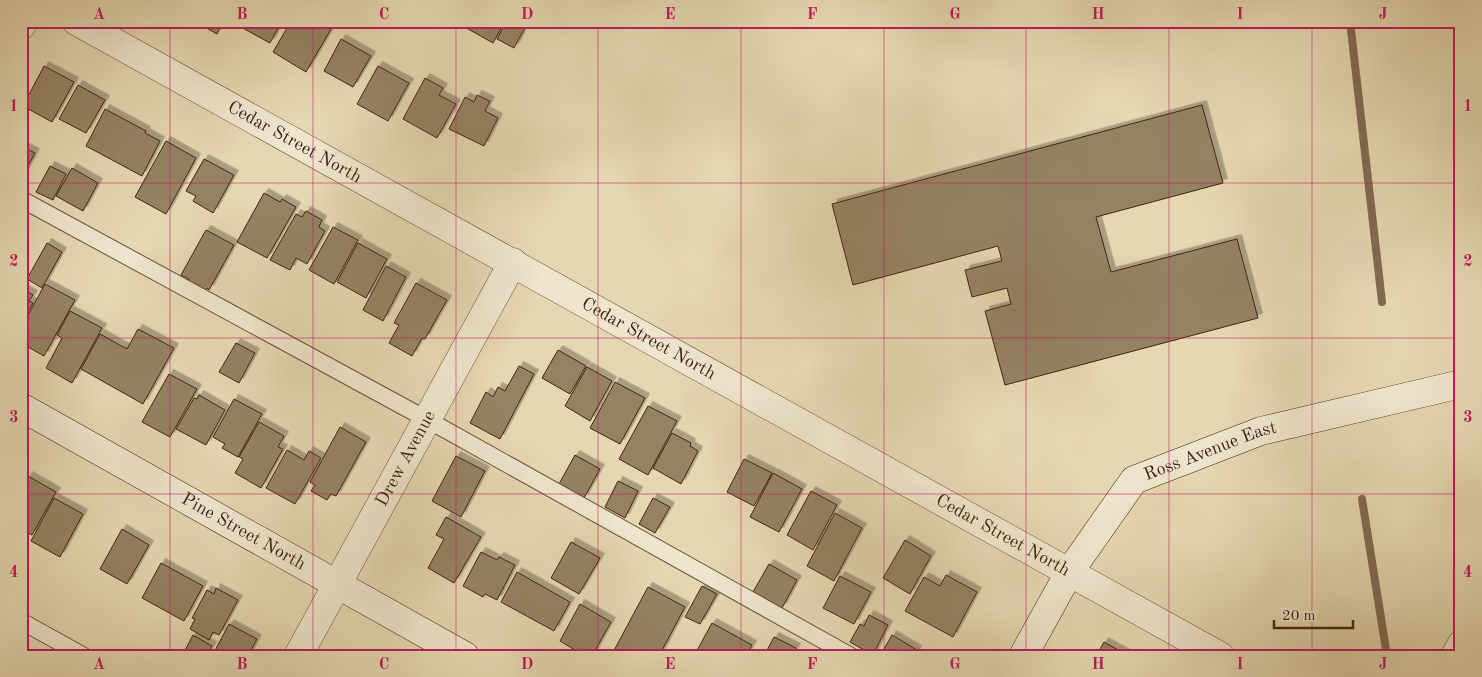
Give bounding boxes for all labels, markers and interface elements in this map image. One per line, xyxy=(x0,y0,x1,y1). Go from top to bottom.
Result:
text: A xyxy=(93,7,105,23)
text: B xyxy=(236,7,248,23)
text: C xyxy=(379,7,389,23)
text: D xyxy=(521,7,533,23)
text: E xyxy=(664,7,676,23)
text: F xyxy=(807,7,818,23)
text: G xyxy=(949,7,961,23)
text: H xyxy=(1091,7,1105,23)
text: I xyxy=(1236,7,1244,23)
text: J xyxy=(1379,7,1388,23)
street label: Cedar Street North xyxy=(225,98,365,187)
text: 1 xyxy=(9,99,19,115)
text: 1 xyxy=(1463,99,1473,115)
text: 2 xyxy=(9,254,19,270)
text: 2 xyxy=(1463,254,1473,270)
street label: Cedar Street North xyxy=(579,295,719,383)
street label: Drew Avenue xyxy=(373,408,439,509)
text: 3 xyxy=(9,410,19,426)
text: 3 xyxy=(1463,410,1473,426)
street label: Ross Avenue East xyxy=(1141,419,1278,484)
street label: Pine Street North xyxy=(178,490,309,574)
street label: Cedar Street North xyxy=(933,491,1073,580)
text: 4 xyxy=(9,565,19,581)
text: 4 xyxy=(1463,565,1473,581)
scale bar xyxy=(1274,597,1353,629)
text: 20 m xyxy=(1282,609,1316,624)
text: A xyxy=(93,657,105,673)
text: B xyxy=(236,657,248,673)
text: C xyxy=(379,657,389,673)
text: D xyxy=(521,657,533,673)
text: E xyxy=(664,657,676,673)
text: F xyxy=(807,657,818,673)
text: G xyxy=(949,657,961,673)
text: H xyxy=(1091,657,1105,673)
text: I xyxy=(1236,657,1244,673)
text: J xyxy=(1379,657,1388,673)

